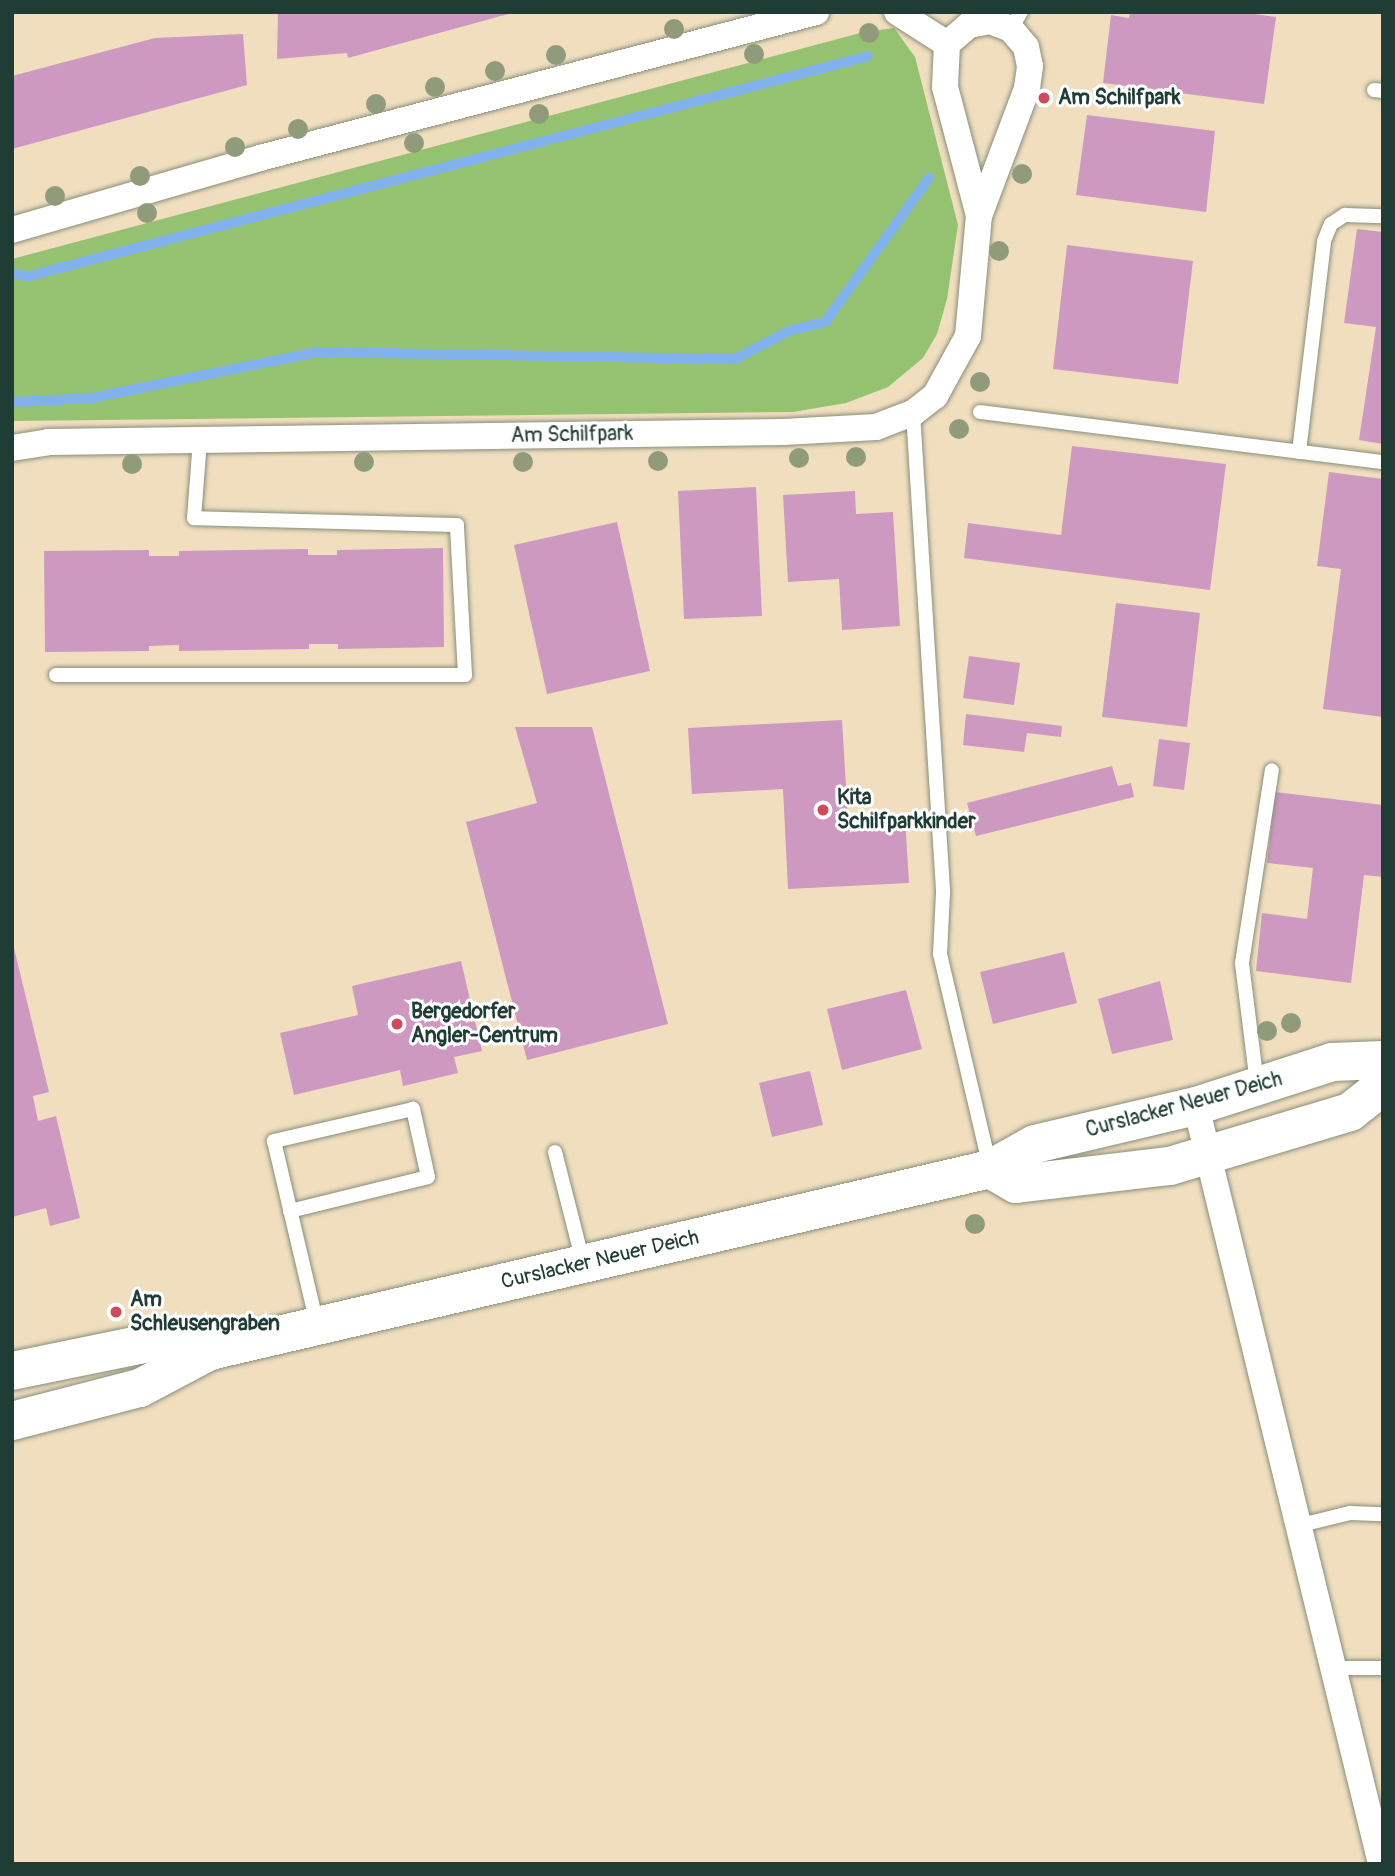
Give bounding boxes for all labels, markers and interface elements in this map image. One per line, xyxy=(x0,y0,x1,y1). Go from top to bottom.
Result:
place label: Am Schilfpark xyxy=(1058,85,1181,111)
marker: Am Schilfpark xyxy=(1036,90,1052,106)
street label: Am Schilfpark xyxy=(511,421,633,449)
place label: Kita Schilfparkkinder xyxy=(837,785,976,835)
marker: Kita Schilfparkkinder xyxy=(815,802,831,818)
place label: Bergedorfer Angler-Centrum xyxy=(411,999,558,1049)
marker: Bergedorfer Angler-Centrum xyxy=(389,1016,405,1032)
street label: Curslacker Neuer Deich xyxy=(1083,1067,1285,1143)
street label: Curslacker Neuer Deich xyxy=(499,1225,701,1295)
place label: Am Schleusengraben xyxy=(130,1287,280,1337)
marker: Am Schleusengraben xyxy=(108,1304,124,1320)

